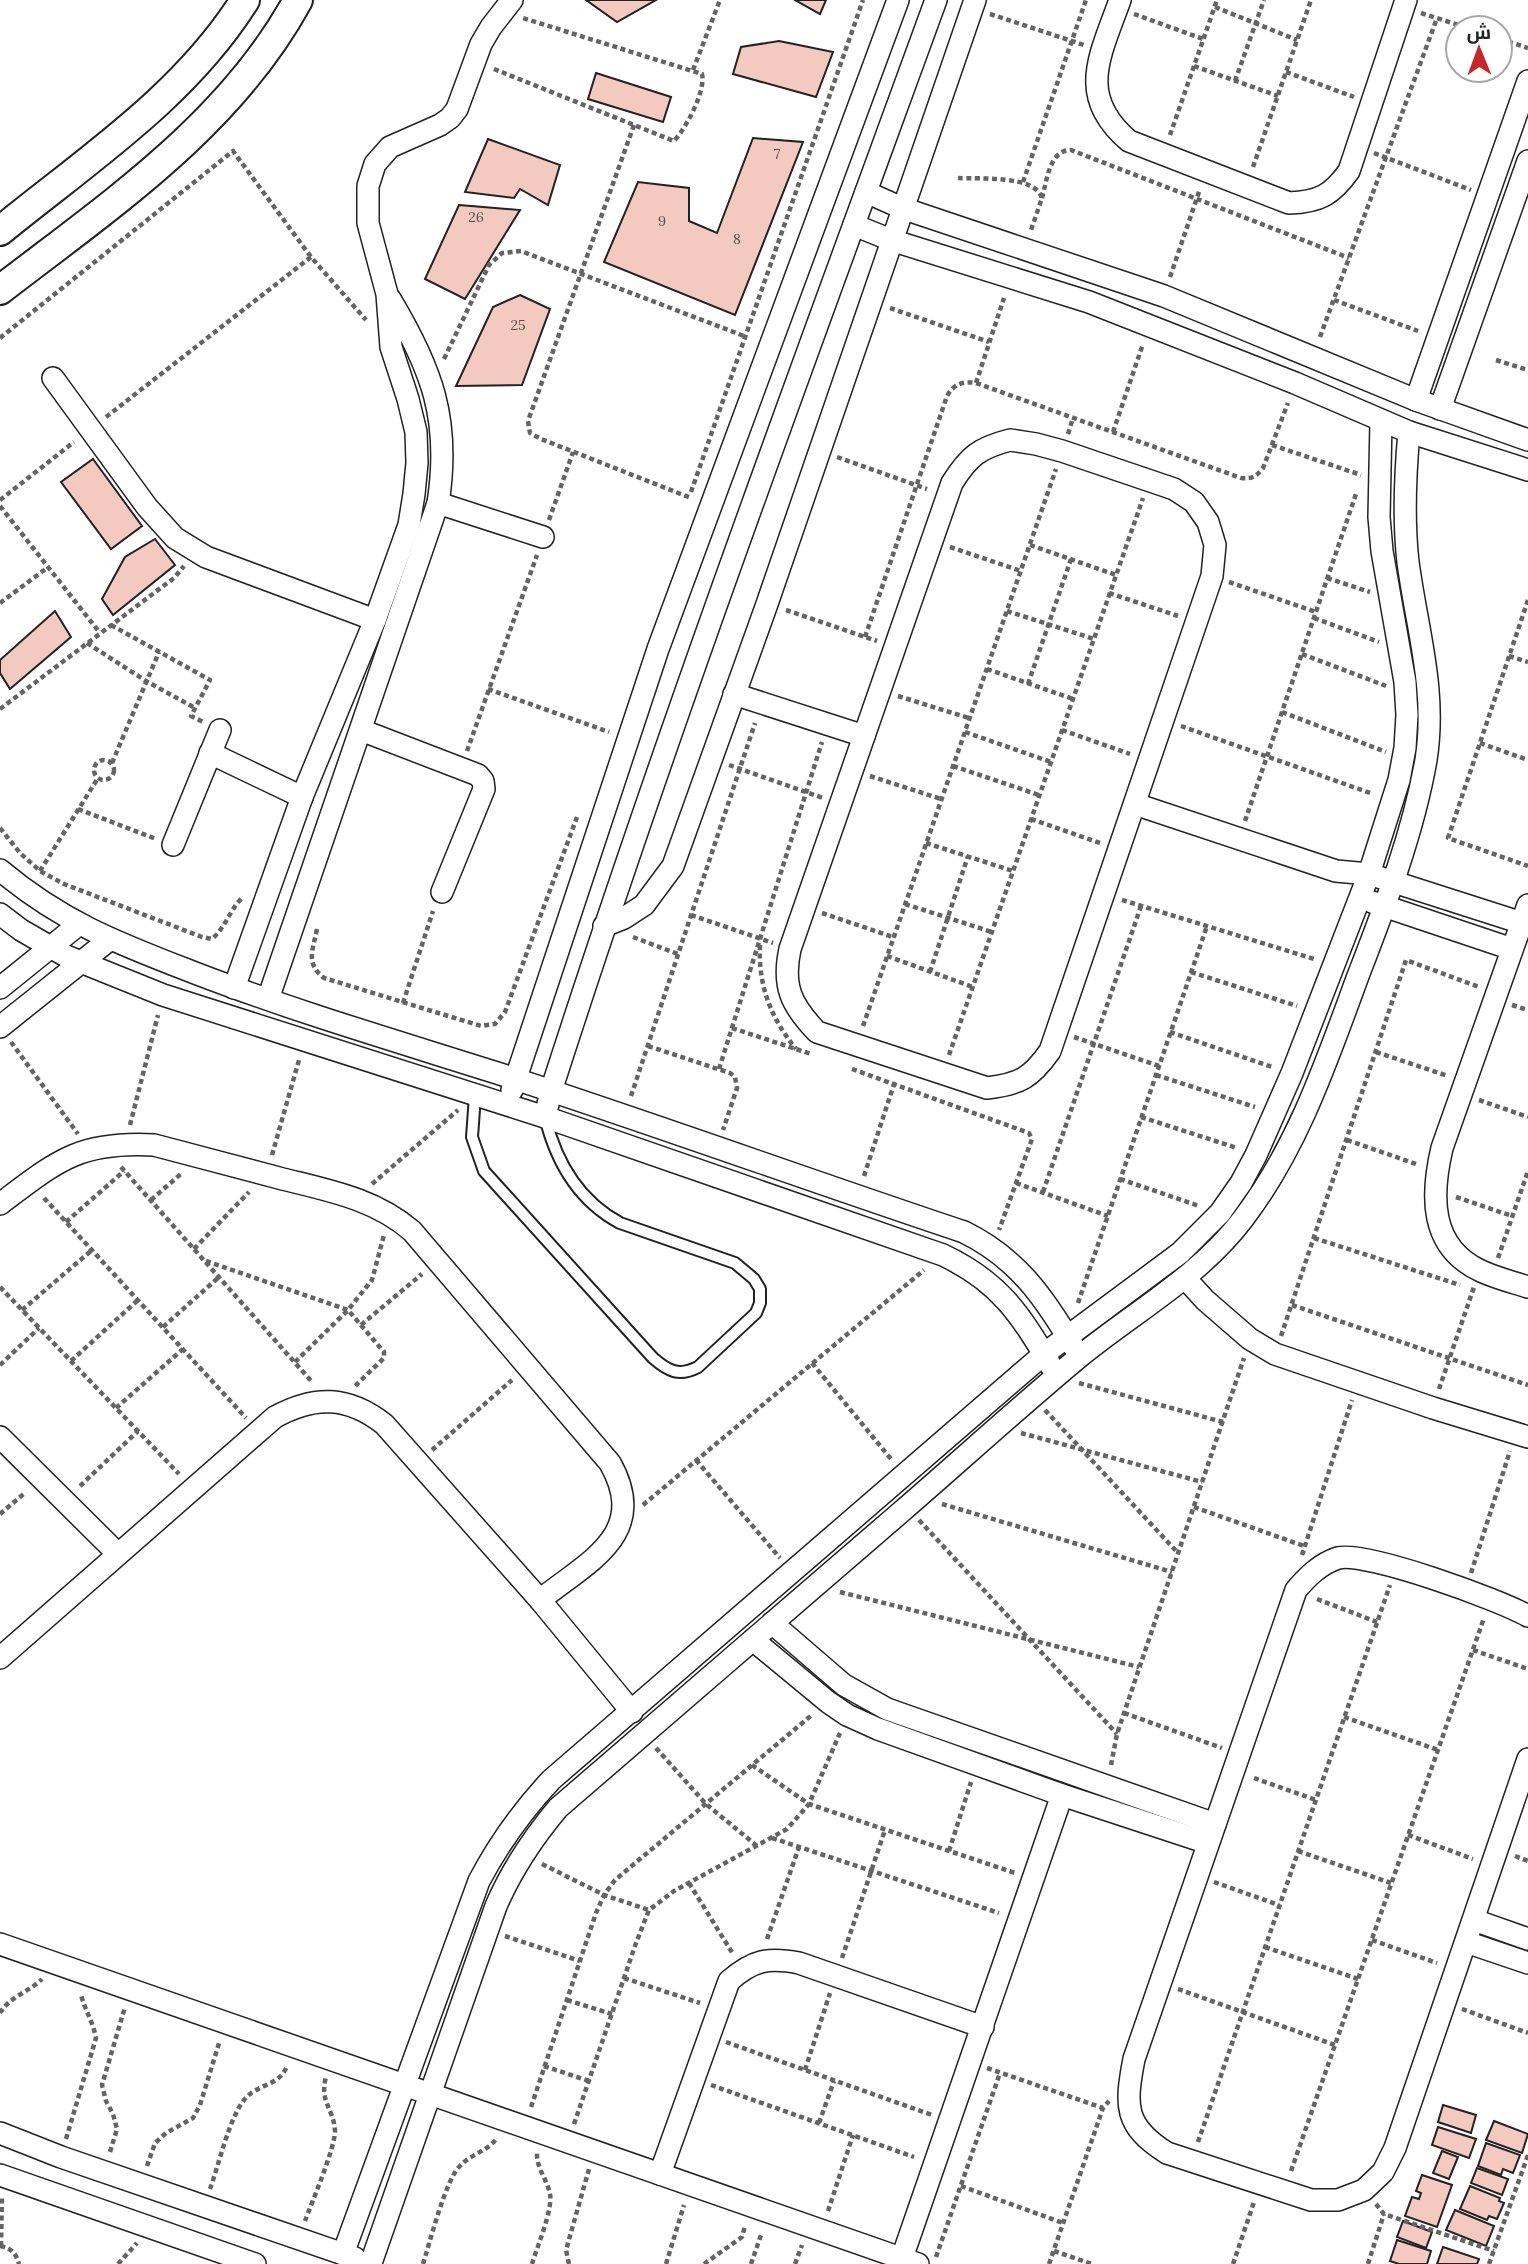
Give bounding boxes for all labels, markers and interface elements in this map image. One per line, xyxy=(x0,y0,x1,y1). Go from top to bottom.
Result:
north arrow xyxy=(1444,14,1514,84)
text: ش xyxy=(1466,20,1491,44)
house number: 7 xyxy=(774,145,781,163)
house number: 26 xyxy=(468,208,484,226)
house number: 9 xyxy=(658,212,666,230)
house number: 8 xyxy=(733,230,741,248)
house number: 25 xyxy=(510,316,526,334)

